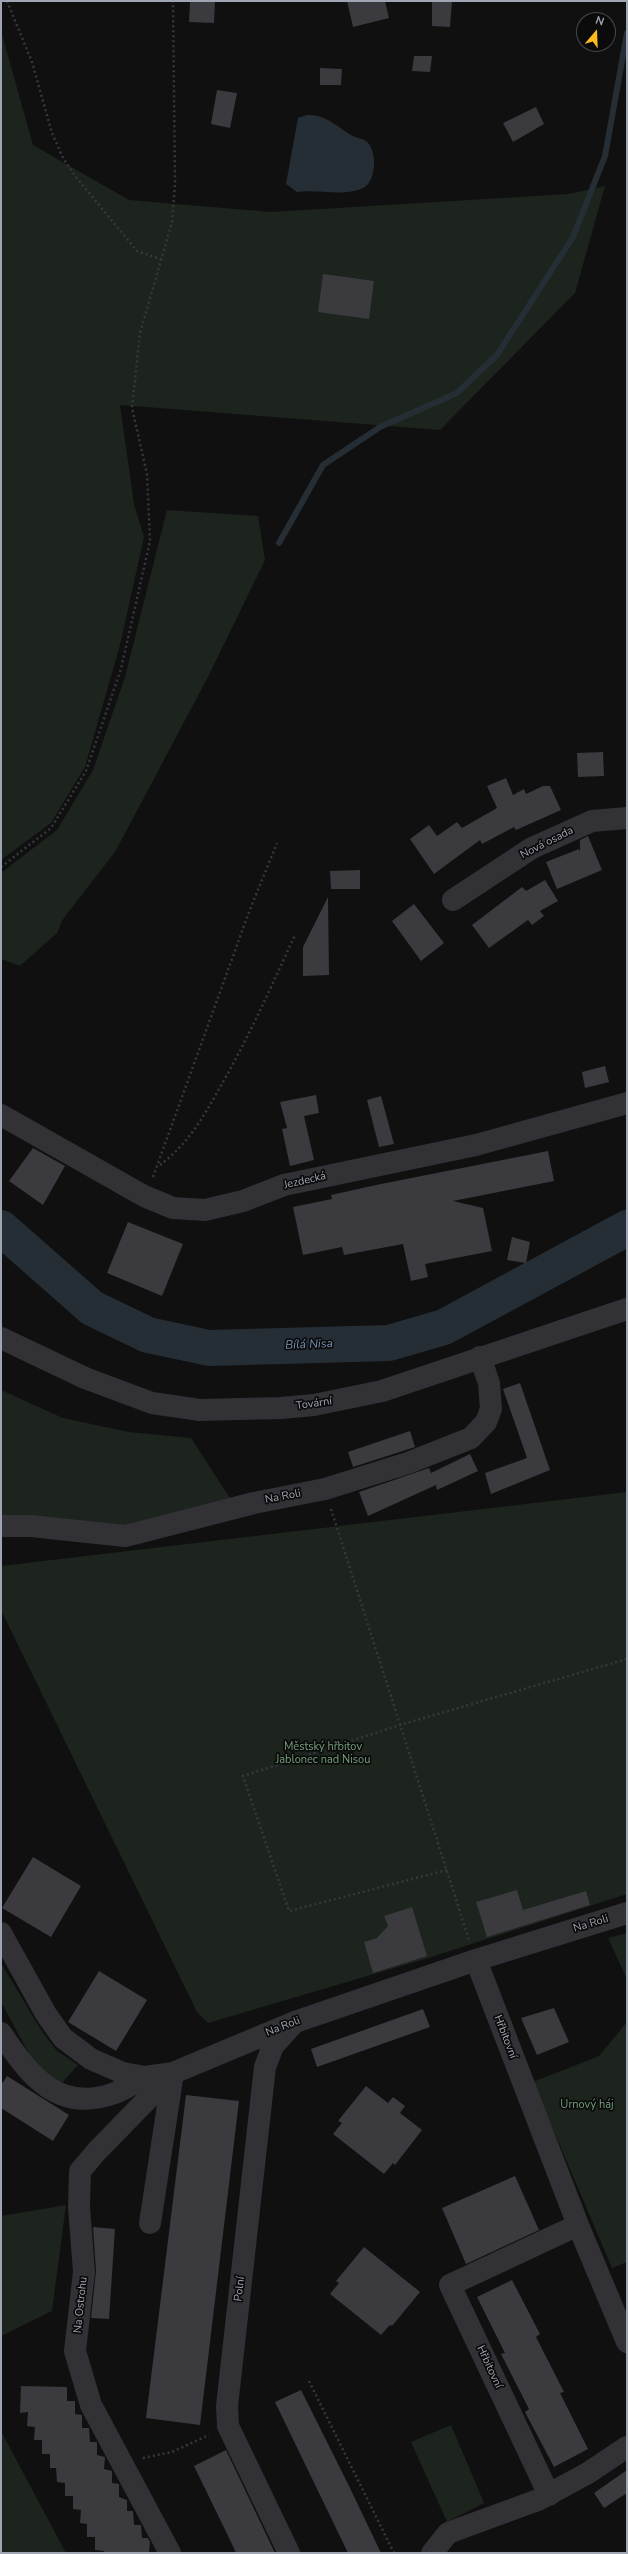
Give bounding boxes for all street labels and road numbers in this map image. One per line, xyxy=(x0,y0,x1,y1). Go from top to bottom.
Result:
street label: Nová osada xyxy=(518,824,576,862)
street label: Jezdecká xyxy=(283,1170,327,1192)
street label: Tovární xyxy=(295,1395,333,1413)
street label: Na Roli xyxy=(264,1487,302,1507)
street label: Na Roli xyxy=(572,1912,610,1936)
street label: Hřbitovní xyxy=(491,2013,519,2061)
street label: Na Roli xyxy=(264,2014,302,2040)
street label: Na Ostrohu xyxy=(71,2276,91,2334)
street label: Polní xyxy=(232,2276,248,2302)
street label: Hřbitovní xyxy=(473,2344,505,2390)

